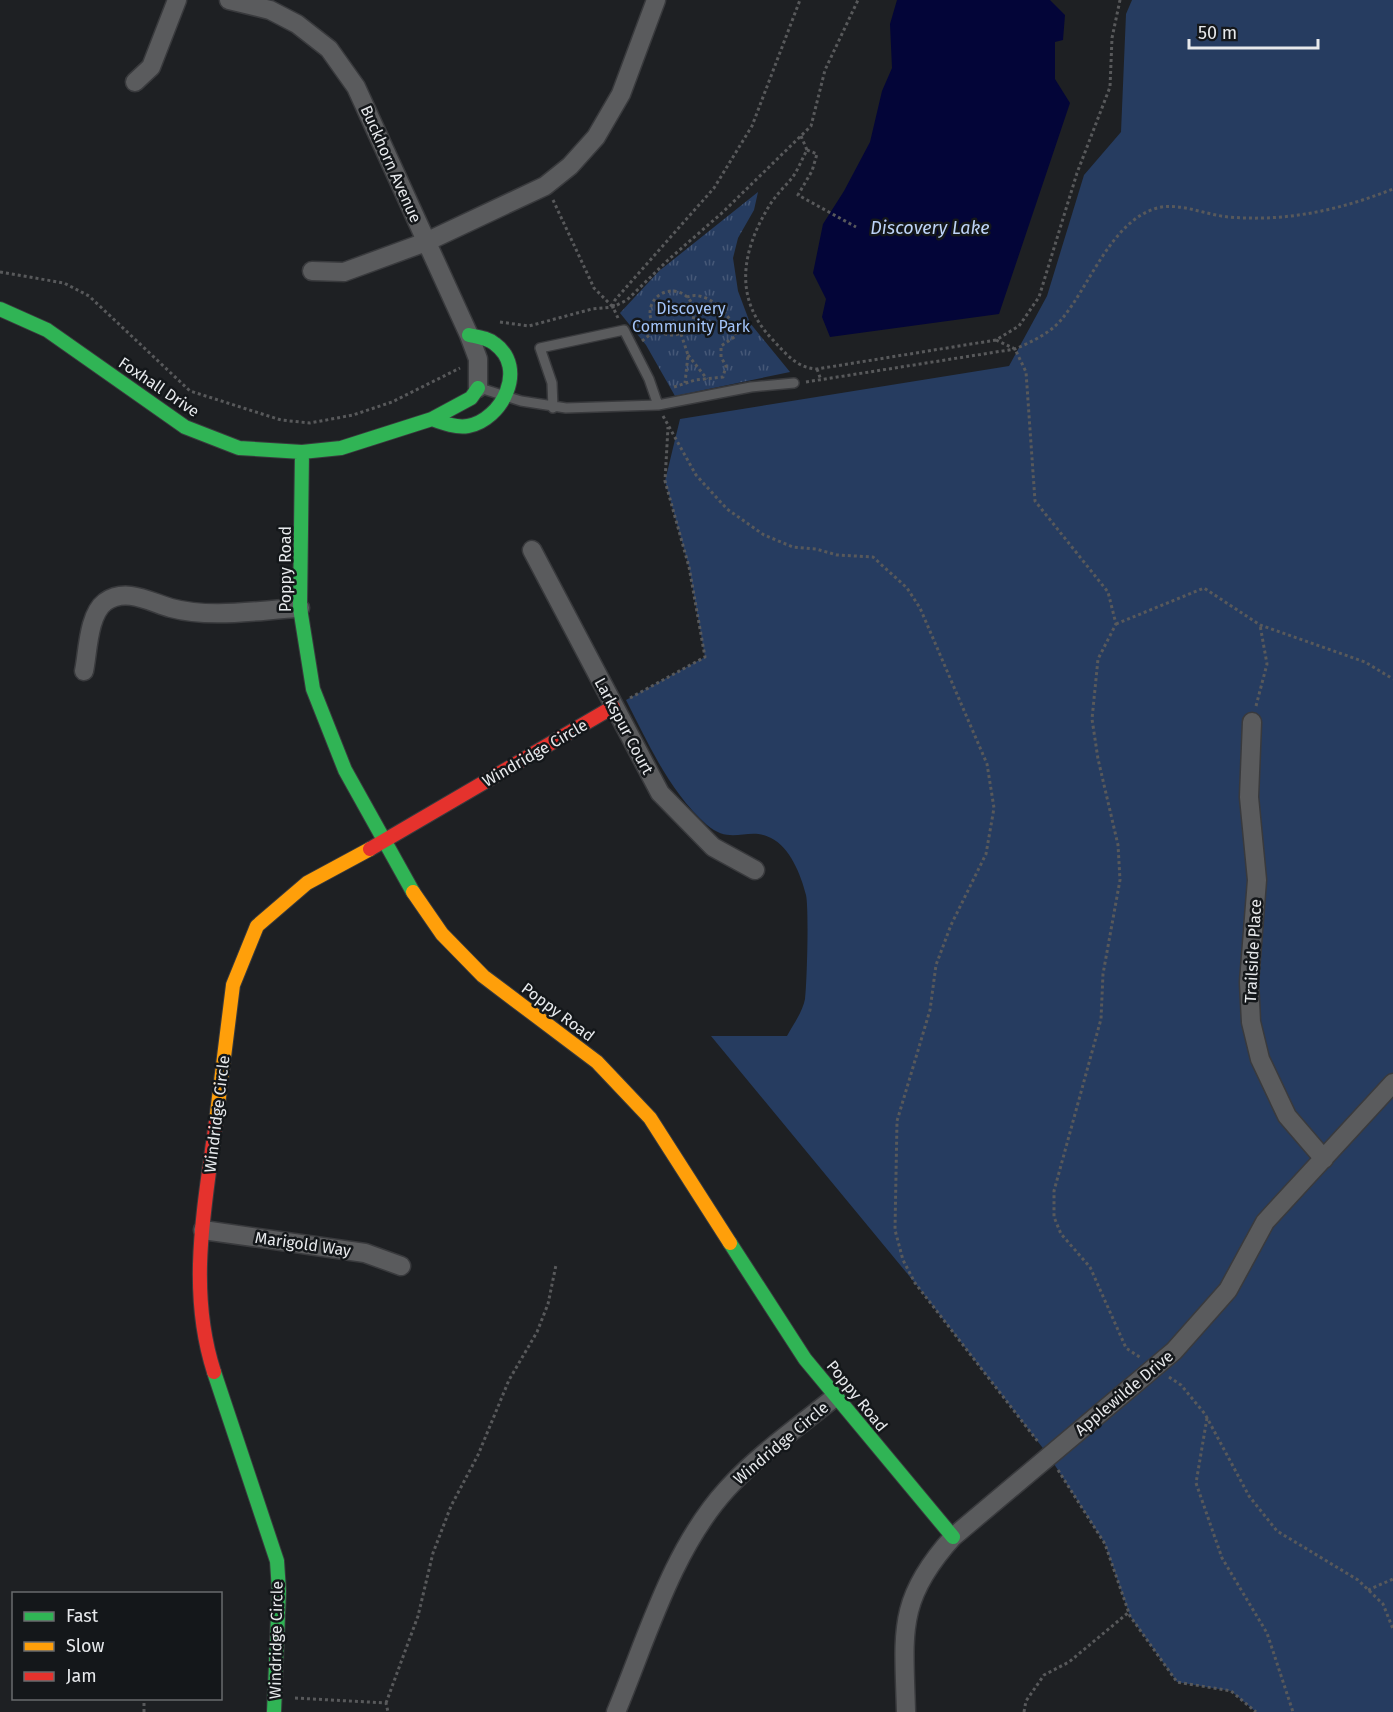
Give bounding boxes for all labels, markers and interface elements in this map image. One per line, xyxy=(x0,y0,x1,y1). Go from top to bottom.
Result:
scale bar xyxy=(1189,12,1318,50)
text: 50 m xyxy=(1198,22,1237,44)
street label: Buckhorn Avenue xyxy=(357,102,425,226)
water label: Discovery Lake xyxy=(870,217,990,239)
park label: Discovery Community Park xyxy=(632,299,751,336)
street label: Foxhall Drive xyxy=(115,353,203,421)
street label: Poppy Road xyxy=(276,526,295,612)
street label: Larkspur Court xyxy=(591,674,658,778)
street label: Windridge Circle xyxy=(479,715,591,791)
street label: Trailside Place xyxy=(1241,898,1265,1004)
street label: Poppy Road xyxy=(518,978,598,1046)
street label: Windridge Circle xyxy=(200,1054,234,1174)
street label: Marigold Way xyxy=(254,1228,352,1260)
street label: Applewilde Drive xyxy=(1071,1346,1177,1440)
street label: Poppy Road xyxy=(823,1357,891,1435)
street label: Windridge Circle xyxy=(730,1398,832,1488)
street label: Windridge Circle xyxy=(265,1581,287,1699)
legend xyxy=(12,1592,222,1700)
text: Fast xyxy=(66,1605,99,1627)
text: Slow xyxy=(66,1635,105,1657)
text: Jam xyxy=(66,1665,97,1687)

